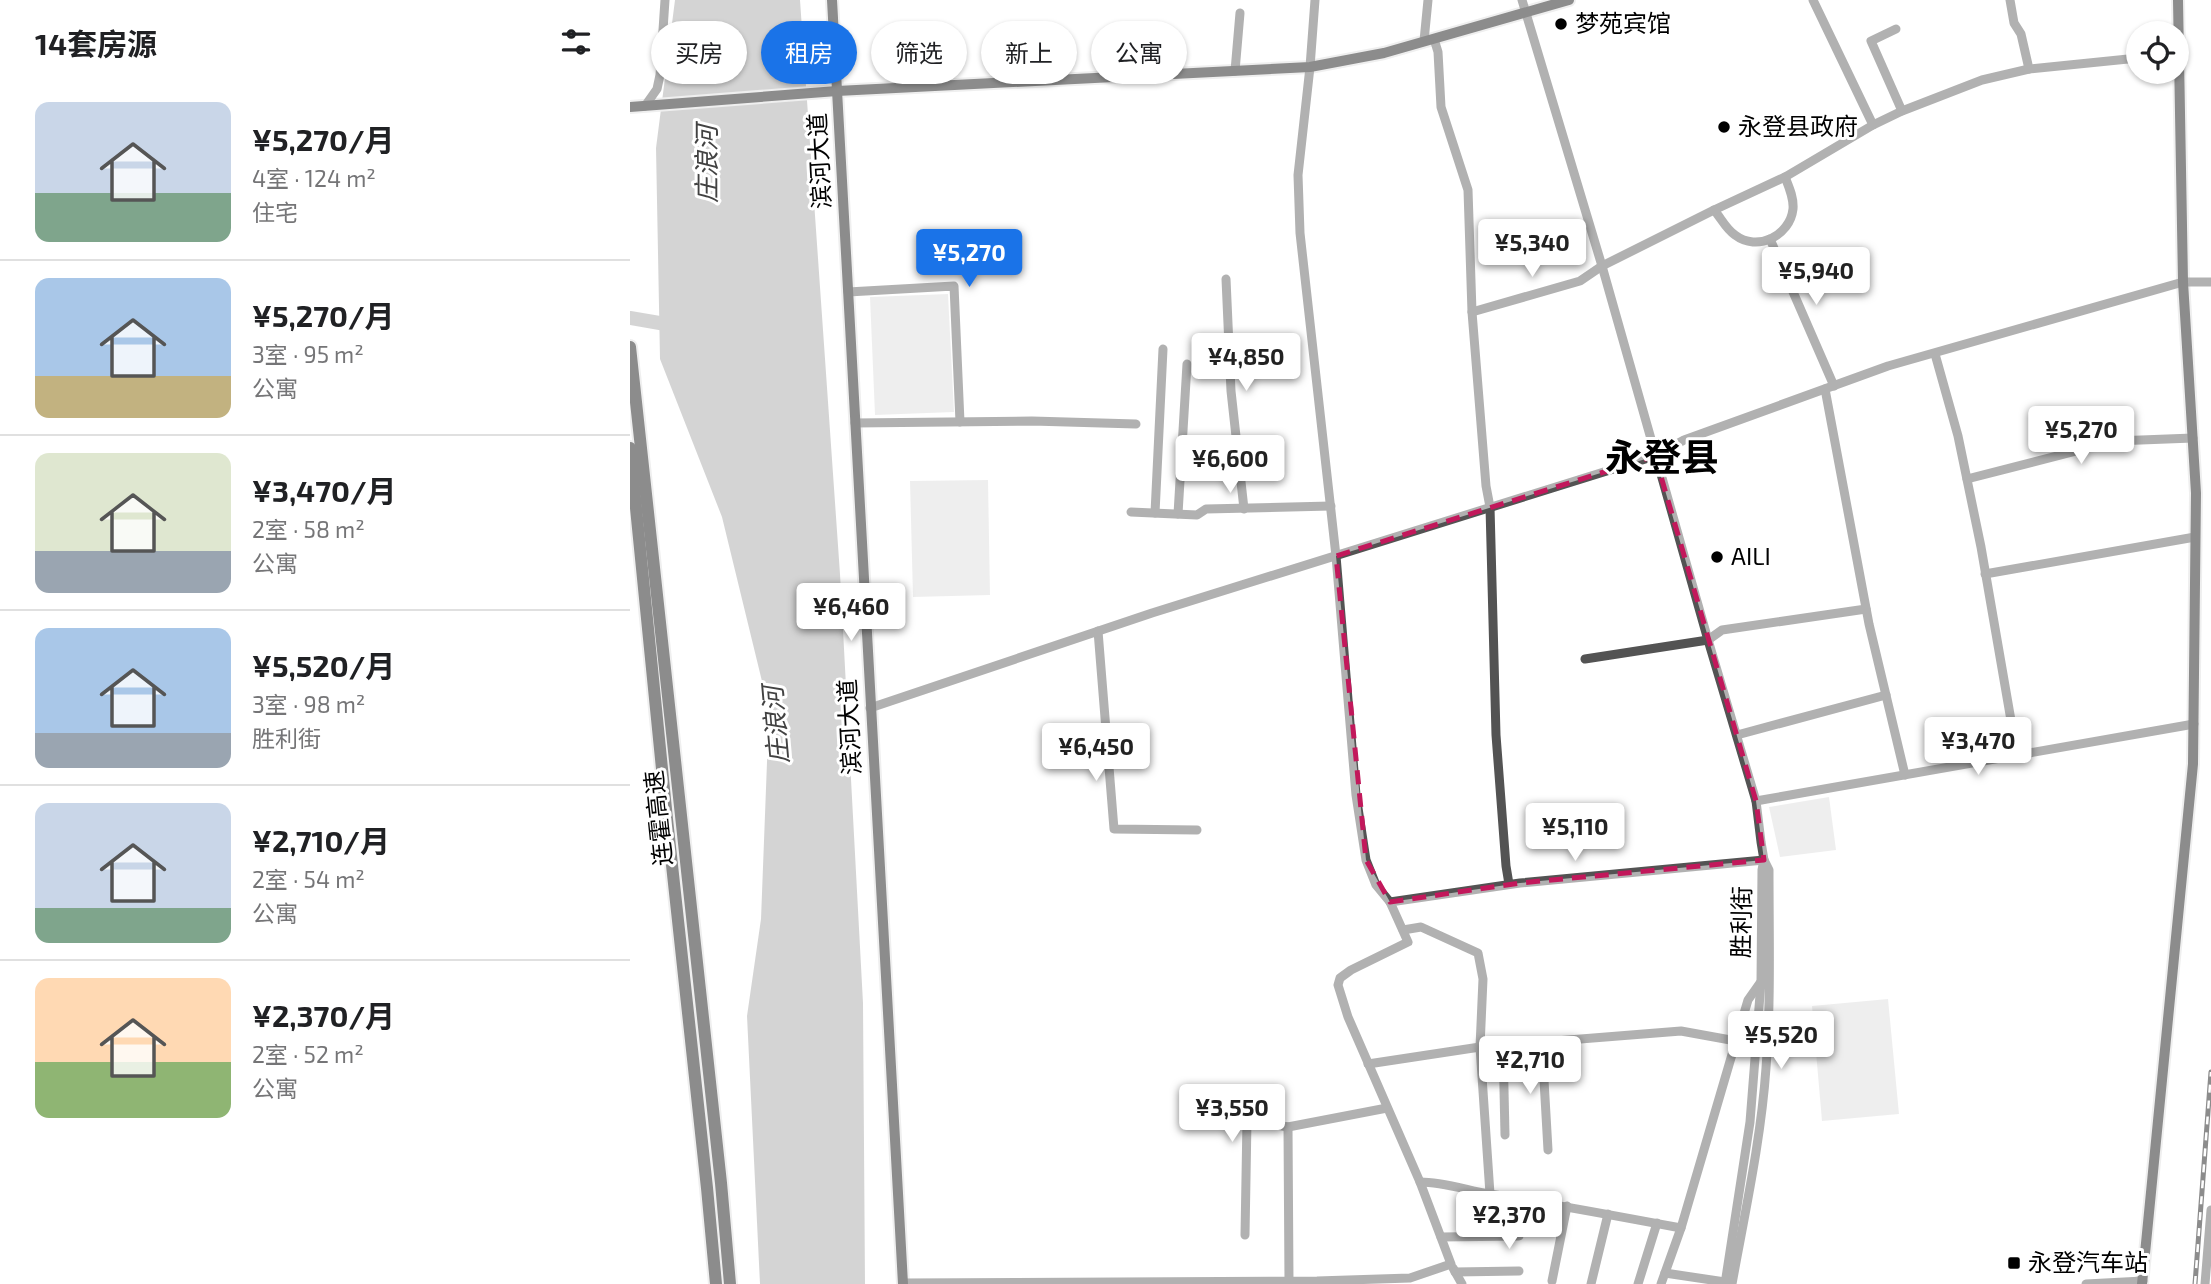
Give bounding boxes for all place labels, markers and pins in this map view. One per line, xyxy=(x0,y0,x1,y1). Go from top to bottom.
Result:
place label: 梦苑宾馆 xyxy=(1575,8,1671,37)
marker: 梦苑宾馆 xyxy=(1553,16,1569,32)
place label: 永登县政府 xyxy=(1738,111,1858,140)
marker: 永登县政府 xyxy=(1716,119,1732,135)
pin: ¥5,340 xyxy=(1475,219,1589,279)
pin: ¥5,270 xyxy=(912,230,1026,289)
pin: ¥5,940 xyxy=(1759,247,1873,307)
pin: ¥4,850 xyxy=(1189,334,1303,393)
pin: ¥5,270 xyxy=(2024,406,2138,466)
pin: ¥6,600 xyxy=(1173,435,1287,495)
place label: AILI xyxy=(1731,541,1771,570)
marker: AILI xyxy=(1709,549,1725,565)
pin: ¥6,460 xyxy=(794,584,908,643)
pin: ¥3,470 xyxy=(1921,718,2035,777)
pin: ¥6,450 xyxy=(1039,724,1153,783)
pin: ¥5,110 xyxy=(1518,804,1632,863)
pin: ¥5,520 xyxy=(1724,1012,1838,1071)
pin: ¥2,710 xyxy=(1473,1036,1587,1096)
pin: ¥3,550 xyxy=(1175,1084,1289,1144)
pin: ¥2,370 xyxy=(1452,1192,1566,1251)
place label: 永登汽车站 xyxy=(2028,1247,2148,1276)
marker: 永登汽车站 xyxy=(2006,1255,2022,1271)

